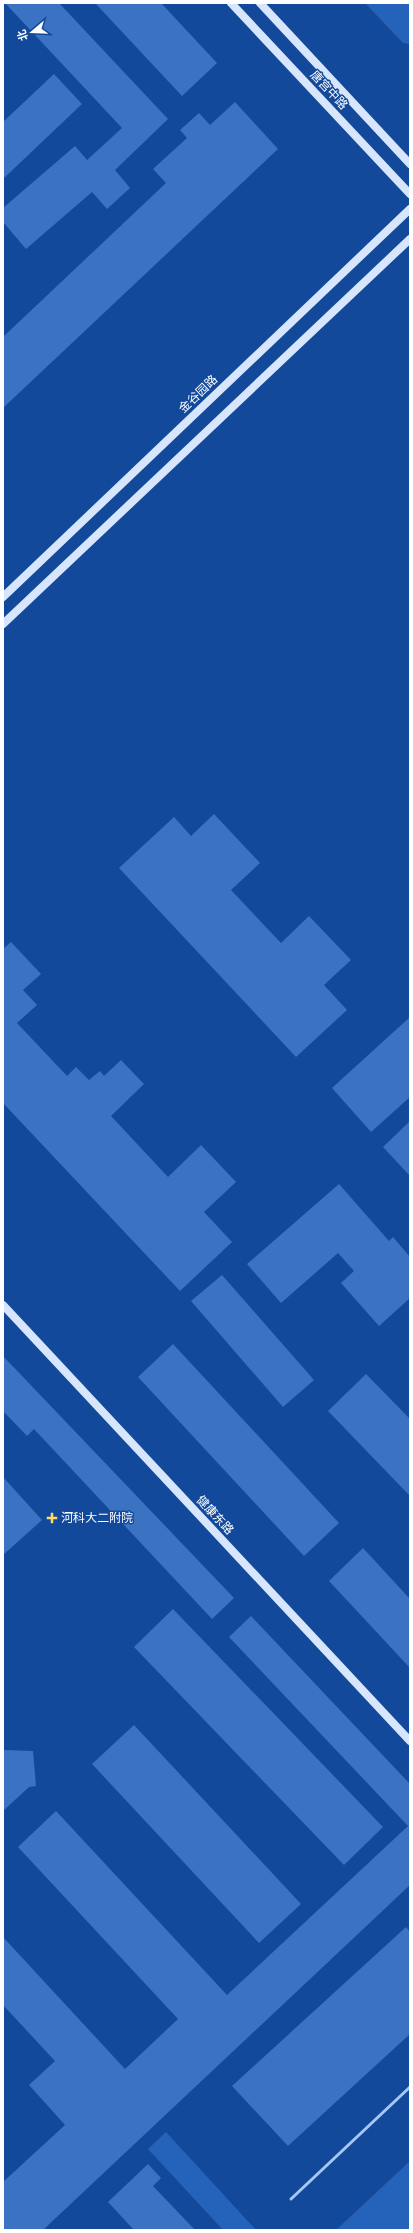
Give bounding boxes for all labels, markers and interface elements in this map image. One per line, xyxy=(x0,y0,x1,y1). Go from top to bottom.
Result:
north arrow xyxy=(12,12,52,52)
text: 北 xyxy=(14,28,31,43)
street label: 唐宫中路 xyxy=(308,67,351,112)
street label: 金谷园路 xyxy=(175,372,220,416)
street label: 健康东路 xyxy=(194,1492,237,1537)
place label: 河科大二附院 xyxy=(61,1510,133,1525)
marker: 河科大二附院 xyxy=(46,1512,58,1524)

